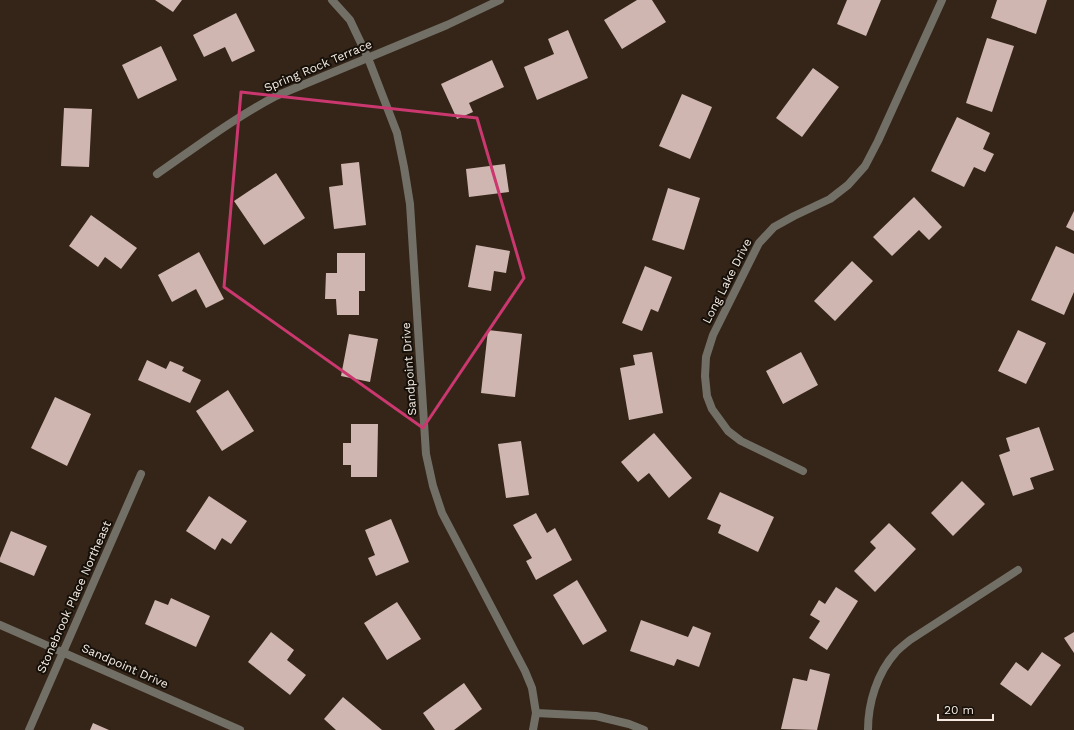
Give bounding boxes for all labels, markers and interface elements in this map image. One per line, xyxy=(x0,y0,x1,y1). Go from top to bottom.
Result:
street label: Spring Rock Terrace xyxy=(262,37,374,95)
street label: Long Lake Drive xyxy=(700,236,754,326)
street label: Sandpoint Drive xyxy=(399,322,419,416)
street label: Stonebrook Place Northeast xyxy=(34,519,114,675)
street label: Sandpoint Drive xyxy=(79,641,171,691)
scale bar xyxy=(938,696,993,722)
text: 20 m xyxy=(944,703,974,717)

